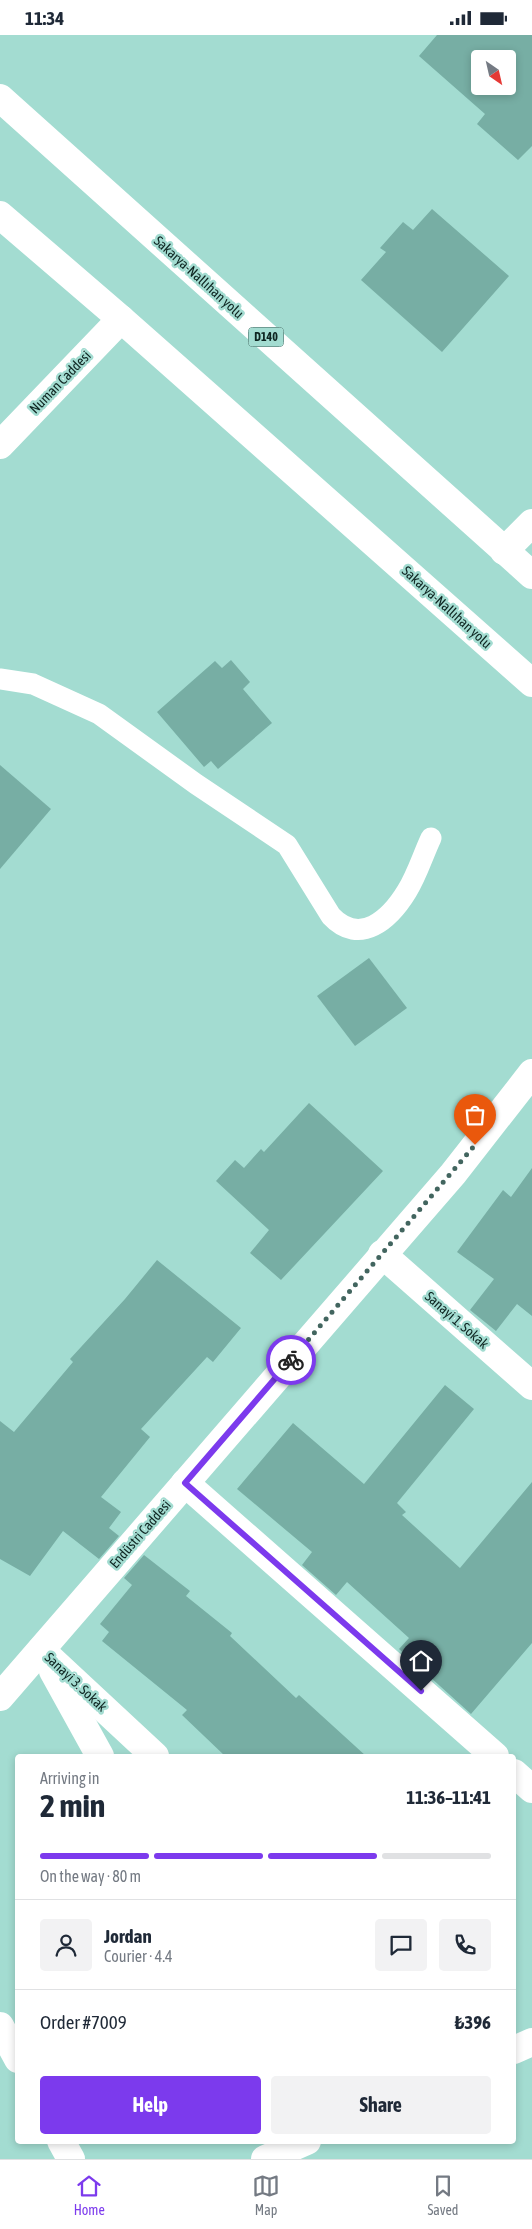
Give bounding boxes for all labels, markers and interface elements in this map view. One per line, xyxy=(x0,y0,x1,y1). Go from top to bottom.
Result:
text: 11:34 xyxy=(25,7,64,29)
north arrow xyxy=(471,50,516,95)
map controls xyxy=(471,50,516,95)
street label: Sakarya-Nallıhan yolu xyxy=(151,233,247,321)
road number: D140 xyxy=(248,327,284,347)
street label: Numan Caddesi xyxy=(26,347,94,417)
street label: Sakarya-Nallıhan yolu xyxy=(399,563,495,651)
pin xyxy=(454,1094,496,1145)
icon: bag xyxy=(461,1101,489,1129)
street label: Sanayi 1. Sokak xyxy=(422,1288,492,1352)
courier xyxy=(266,1335,316,1385)
icon: bike xyxy=(277,1346,305,1374)
street label: Endüstri Caddesi xyxy=(106,1497,174,1571)
pin xyxy=(400,1640,442,1691)
icon: home xyxy=(407,1647,435,1675)
street label: Sanayi 3. Sokak xyxy=(42,1649,110,1715)
text: Arriving in xyxy=(40,1769,100,1787)
text: 11:36–11:41 xyxy=(406,1786,491,1808)
text: 2 min xyxy=(40,1787,105,1824)
text: On the way · 80 m xyxy=(40,1867,141,1885)
button: person xyxy=(40,1919,92,1971)
button: chat xyxy=(375,1919,427,1971)
button: phone xyxy=(439,1919,491,1971)
text: Jordan xyxy=(104,1925,152,1947)
text: Courier · 4.4 xyxy=(104,1947,173,1965)
text: Order #7009 xyxy=(40,2011,127,2033)
text: ₺396 xyxy=(455,2011,491,2033)
button: Help xyxy=(40,2076,261,2134)
button: Share xyxy=(271,2076,491,2134)
tab: Home xyxy=(74,2172,105,2218)
tab: Map xyxy=(252,2172,280,2218)
tab: Saved xyxy=(427,2172,458,2218)

